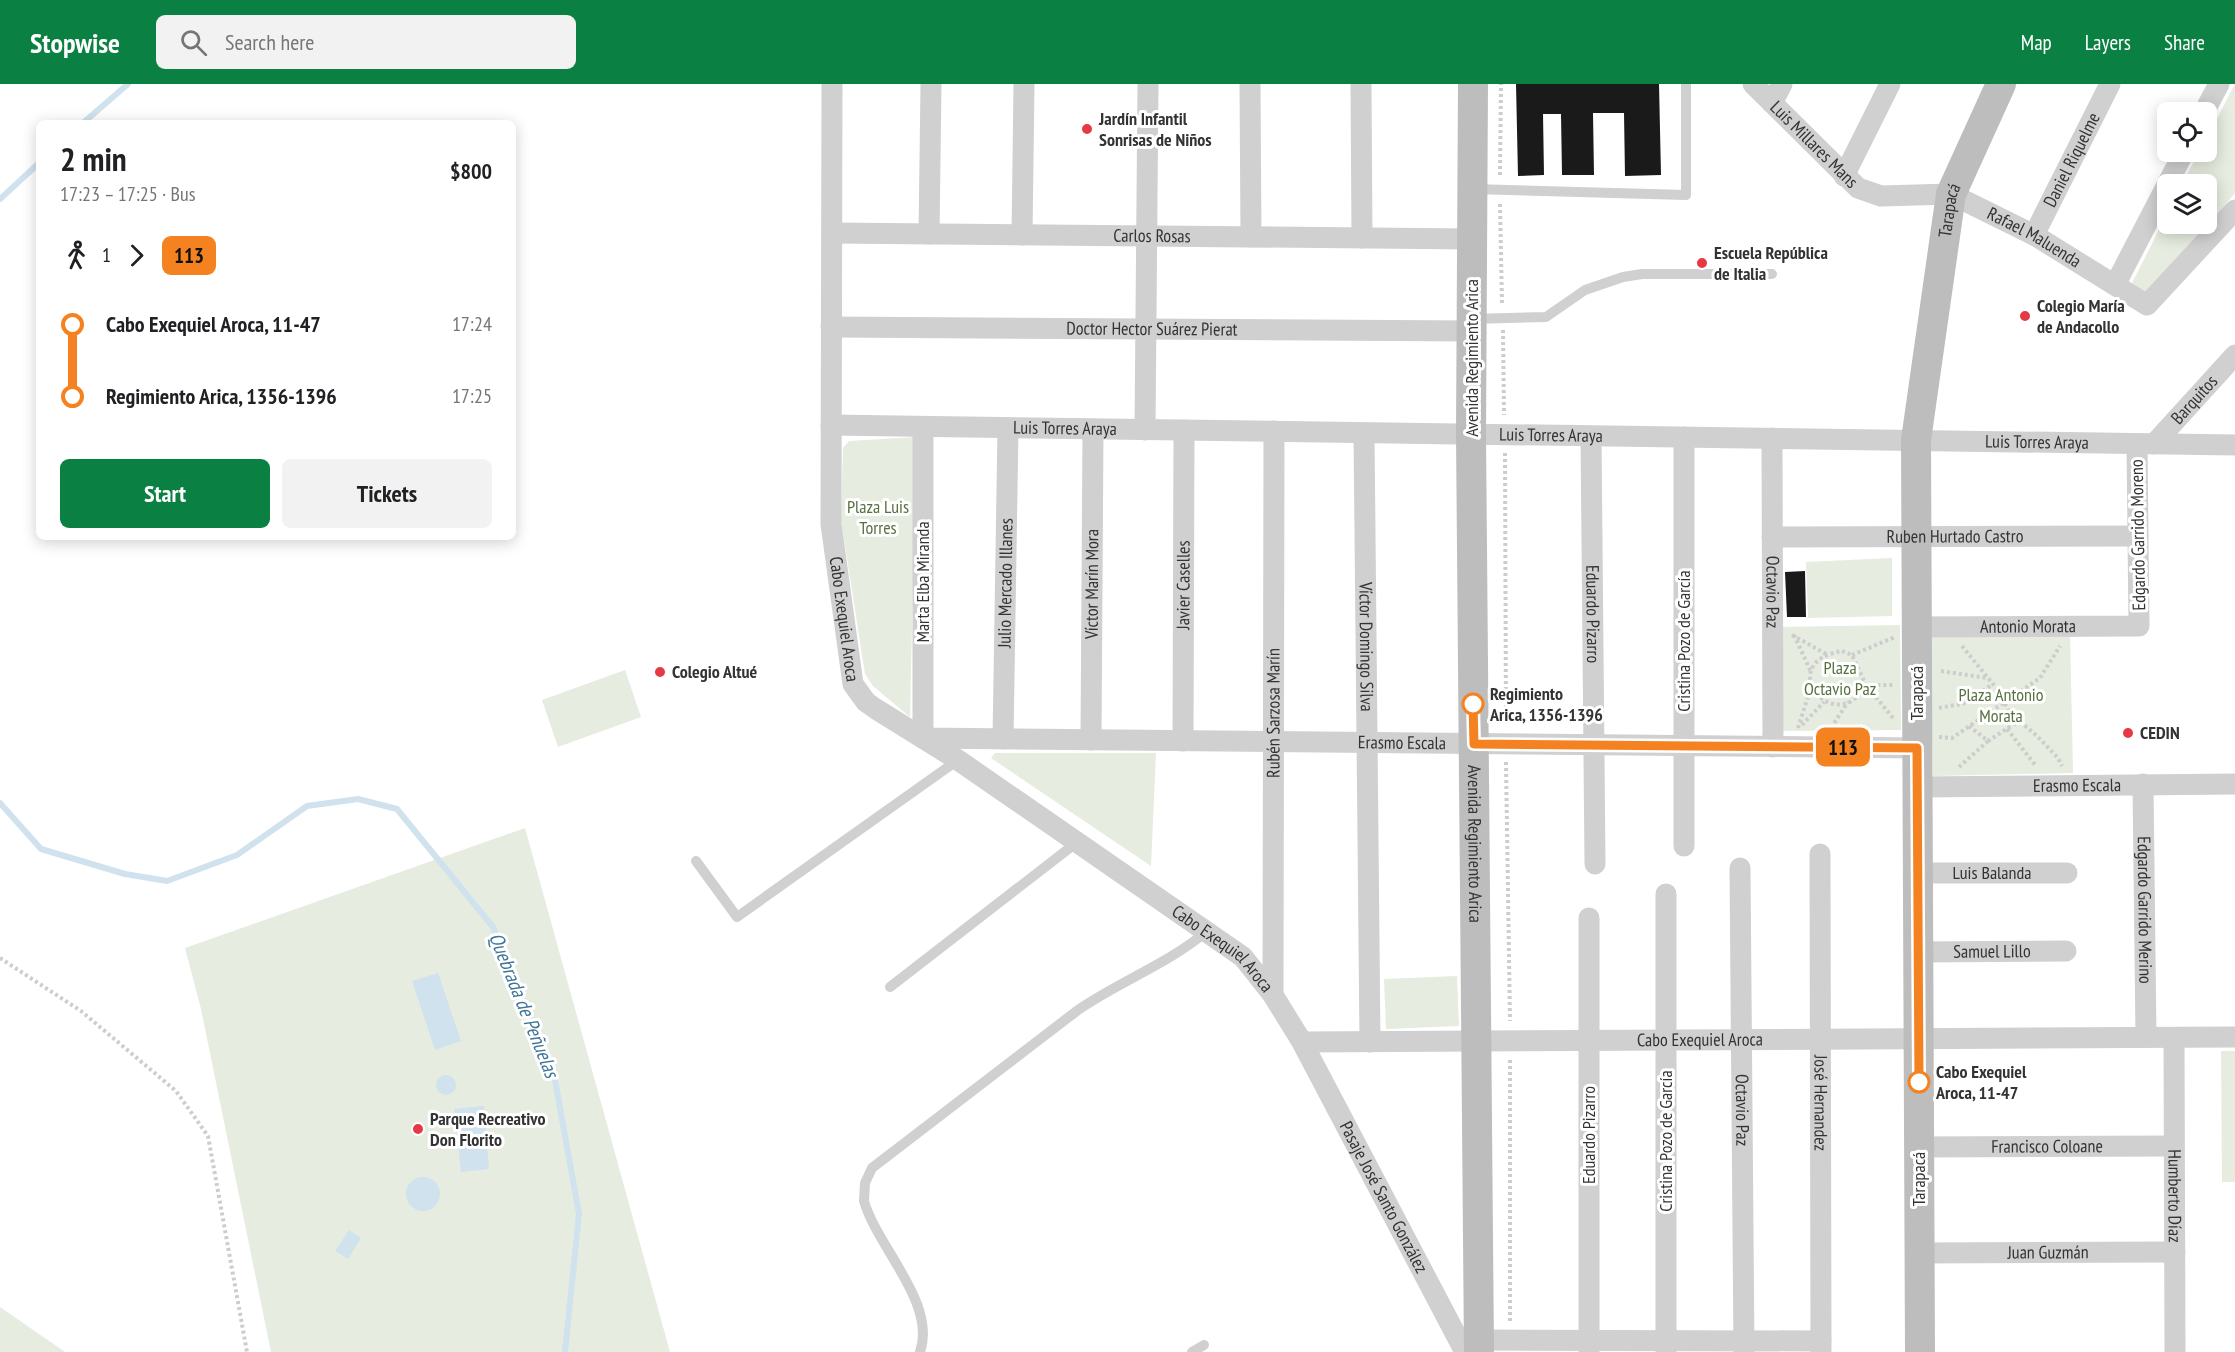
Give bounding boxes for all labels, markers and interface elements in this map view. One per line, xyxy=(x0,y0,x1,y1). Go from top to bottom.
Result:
search box xyxy=(156,15,576,69)
text: Stopwise xyxy=(30,24,120,61)
icon: search xyxy=(177,26,210,59)
text: Search here xyxy=(225,28,314,56)
text: Map xyxy=(2021,29,2052,56)
text: Layers xyxy=(2085,29,2131,56)
text: Share xyxy=(2164,29,2205,56)
street label: Luis Millares Mans xyxy=(1766,96,1863,193)
map controls xyxy=(2157,102,2217,234)
button: locate xyxy=(2157,102,2217,162)
place label: Jardín Infantil Sonrisas de Niños xyxy=(1098,107,1212,151)
street label: Daniel Riquelme xyxy=(2038,109,2105,211)
marker: Jardín Infantil Sonrisas de Niños xyxy=(1080,122,1094,136)
text: 2 min xyxy=(60,137,127,180)
text: $800 xyxy=(450,157,492,185)
button: layers xyxy=(2157,174,2217,234)
street label: Tarapacá xyxy=(1933,179,1965,239)
text: 17:23 – 17:25 · Bus xyxy=(60,181,195,207)
street label: Rafael Maluenda xyxy=(1984,202,2086,272)
street label: Carlos Rosas xyxy=(1113,224,1191,247)
icon: walk xyxy=(60,239,93,272)
icon: forward xyxy=(120,239,153,272)
place label: Escuela República de Italia xyxy=(1714,241,1828,285)
text: 1 xyxy=(102,242,111,268)
text: 113 xyxy=(174,242,204,269)
marker: Escuela República de Italia xyxy=(1695,256,1709,270)
street label: Avenida Regimiento Arica xyxy=(1460,279,1483,437)
place label: Colegio María de Andacollo xyxy=(2037,294,2125,338)
marker: Colegio María de Andacollo xyxy=(2018,309,2032,323)
text: Cabo Exequiel Aroca, 11-47 xyxy=(106,310,321,338)
text: 17:24 xyxy=(452,311,492,337)
street label: Doctor Hector Suárez Pierat xyxy=(1066,316,1238,341)
street label: Barquitos xyxy=(2166,370,2222,429)
text: Regimiento Arica, 1356-1396 xyxy=(106,382,337,410)
text: 17:25 xyxy=(452,383,492,409)
street label: Luis Torres Araya xyxy=(1013,416,1117,440)
street label: Luis Torres Araya xyxy=(1499,423,1603,447)
street label: Luis Torres Araya xyxy=(1985,429,2089,454)
button: Start xyxy=(60,459,270,528)
button: Tickets xyxy=(282,459,492,528)
street label: Edgardo Garrido Moreno xyxy=(2125,459,2150,611)
park label: Plaza Luis Torres xyxy=(847,495,909,539)
street label: Julio Mercado Illanes xyxy=(992,518,1018,649)
street label: Marta Elba Miranda xyxy=(911,521,934,643)
street label: Ruben Hurtado Castro xyxy=(1887,524,2024,548)
street label: Víctor Marín Mora xyxy=(1080,529,1103,640)
street label: Javier Caselles xyxy=(1171,540,1195,631)
street label: Cabo Exequiel Aroca xyxy=(825,555,865,683)
street label: Octavio Paz xyxy=(1761,556,1785,628)
street label: Eduardo Pizarro xyxy=(1581,565,1605,663)
street label: Cristina Pozo de García xyxy=(1672,570,1695,712)
street label: Víctor Domingo Silva xyxy=(1354,581,1379,712)
street label: Antonio Morata xyxy=(1980,614,2076,638)
street label: Rubén Sarzosa Marín xyxy=(1261,648,1285,778)
park label: Plaza Octavio Paz xyxy=(1804,656,1876,700)
place label: Colegio Altué xyxy=(672,660,758,683)
marker: Colegio Altué xyxy=(653,665,667,679)
street label: Tarapacá xyxy=(1905,666,1928,720)
place label: Regimiento Arica, 1356-1396 xyxy=(1489,682,1603,726)
park label: Plaza Antonio Morata xyxy=(1958,683,2044,727)
marker: Regimiento Arica, 1356-1396 xyxy=(1462,693,1484,715)
place label: CEDIN xyxy=(2140,721,2180,744)
marker: CEDIN xyxy=(2121,726,2135,740)
line badge: 113 xyxy=(1808,728,1878,766)
street label: Erasmo Escala xyxy=(1358,730,1446,754)
text: 113 xyxy=(1828,734,1858,761)
street label: Avenida Regimiento Arica xyxy=(1463,765,1487,923)
street label: Erasmo Escala xyxy=(2033,773,2121,797)
street label: Edgardo Garrido Merino xyxy=(2133,836,2157,984)
street label: Luis Balanda xyxy=(1953,861,2031,884)
street label: Cabo Exequiel Aroca xyxy=(1168,899,1279,997)
water label: Quebrada de Peñuelas xyxy=(483,929,566,1083)
street label: Samuel Lillo xyxy=(1953,939,2031,963)
street label: Cabo Exequiel Aroca xyxy=(1637,1028,1763,1051)
street label: José Hernandez xyxy=(1809,1054,1833,1151)
place label: Cabo Exequiel Aroca, 11-47 xyxy=(1935,1060,2027,1104)
street label: Cristina Pozo de García xyxy=(1654,1070,1677,1212)
marker: Cabo Exequiel Aroca, 11-47 xyxy=(1908,1071,1930,1093)
street label: Octavio Paz xyxy=(1731,1074,1754,1146)
street label: Eduardo Pizarro xyxy=(1577,1086,1600,1184)
place label: Parque Recreativo Don Florito xyxy=(430,1107,545,1151)
street label: Pasaje José Santo González xyxy=(1335,1117,1433,1277)
marker: Parque Recreativo Don Florito xyxy=(411,1122,425,1136)
street label: Francisco Coloane xyxy=(1991,1134,2103,1158)
street label: Humberto Díaz xyxy=(2163,1149,2187,1243)
street label: Tarapacá xyxy=(1907,1152,1930,1206)
street label: Juan Guzmán xyxy=(2006,1240,2089,1264)

